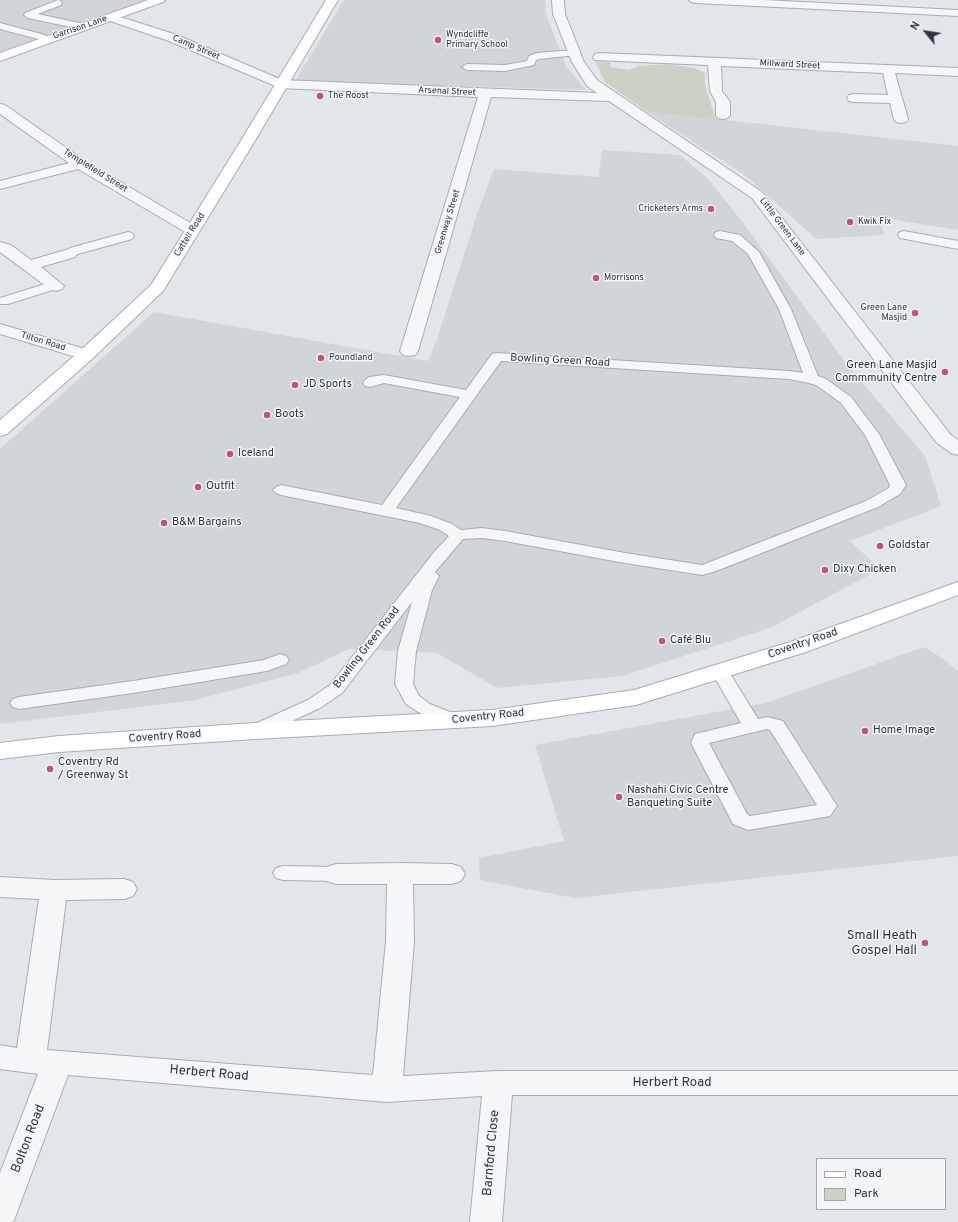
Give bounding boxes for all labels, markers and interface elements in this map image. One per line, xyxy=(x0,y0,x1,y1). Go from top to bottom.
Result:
north arrow xyxy=(906,12,946,52)
street label: Garrison Lane xyxy=(52,14,108,42)
text: N xyxy=(908,19,924,33)
place label: Wyndcliffe Primary School xyxy=(446,30,508,51)
street label: Camp Street xyxy=(171,33,221,63)
marker: Wyndcliffe Primary School xyxy=(433,35,443,45)
street label: Millward Street xyxy=(759,58,821,72)
street label: Arsenal Street xyxy=(418,85,476,99)
marker: The Roost xyxy=(315,91,325,101)
place label: The Roost xyxy=(328,91,369,101)
street label: Templefield Street xyxy=(61,147,129,195)
street label: Greenway Street xyxy=(433,188,463,256)
street label: Little Green Lane xyxy=(757,196,807,258)
place label: Cricketers Arms xyxy=(638,204,703,214)
marker: Cricketers Arms xyxy=(706,204,716,214)
street label: Cattell Road xyxy=(172,211,208,259)
marker: Kwik Fix xyxy=(845,217,855,227)
place label: Kwik Fix xyxy=(858,217,891,227)
marker: Morrisons xyxy=(591,273,601,283)
place label: Morrisons xyxy=(604,273,644,283)
place label: Green Lane Masjid xyxy=(860,303,907,324)
marker: Green Lane Masjid xyxy=(910,308,920,318)
street label: Tilton Road xyxy=(19,330,67,354)
street label: Bowling Green Road xyxy=(510,352,610,370)
marker: Poundland xyxy=(316,353,326,363)
place label: Poundland xyxy=(329,353,373,363)
place label: Green Lane Masjid Commmunity Centre xyxy=(835,359,937,385)
marker: Green Lane Masjid Commmunity Centre xyxy=(940,367,950,377)
place label: JD Sports xyxy=(303,378,352,392)
marker: JD Sports xyxy=(290,380,300,390)
place label: Boots xyxy=(275,408,304,422)
marker: Boots xyxy=(262,410,272,420)
place label: Iceland xyxy=(238,447,274,461)
marker: Iceland xyxy=(225,449,235,459)
place label: Outfit xyxy=(206,480,235,494)
marker: Outfit xyxy=(193,482,203,492)
place label: B&M Bargains xyxy=(172,516,242,530)
marker: B&M Bargains xyxy=(159,518,169,528)
place label: Goldstar xyxy=(888,539,930,553)
marker: Goldstar xyxy=(875,541,885,551)
place label: Dixy Chicken xyxy=(833,563,897,577)
marker: Dixy Chicken xyxy=(820,565,830,575)
street label: Bowling Green Road xyxy=(331,605,403,691)
street label: Coventry Road xyxy=(766,626,840,662)
place label: Café Blu xyxy=(670,634,711,648)
marker: Café Blu xyxy=(657,636,667,646)
street label: Coventry Road xyxy=(451,707,525,727)
place label: Home Image xyxy=(873,724,935,738)
marker: Home Image xyxy=(860,726,870,736)
street label: Coventry Road xyxy=(128,728,202,746)
place label: Coventry Rd / Greenway St xyxy=(58,756,128,782)
marker: Coventry Rd / Greenway St xyxy=(45,764,55,774)
place label: Nashahi Civic Centre Banqueting Suite xyxy=(627,784,728,810)
marker: Nashahi Civic Centre Banqueting Suite xyxy=(614,792,624,802)
place label: Small Heath Gospel Hall xyxy=(847,928,917,959)
marker: Small Heath Gospel Hall xyxy=(920,938,930,948)
street label: Herbert Road xyxy=(169,1063,249,1085)
street label: Herbert Road xyxy=(632,1075,712,1091)
street label: Bolton Road xyxy=(9,1103,49,1175)
street label: Barnford Close xyxy=(480,1109,504,1197)
legend xyxy=(816,1158,946,1210)
text: Road xyxy=(854,1166,882,1182)
text: Park xyxy=(854,1186,879,1202)

